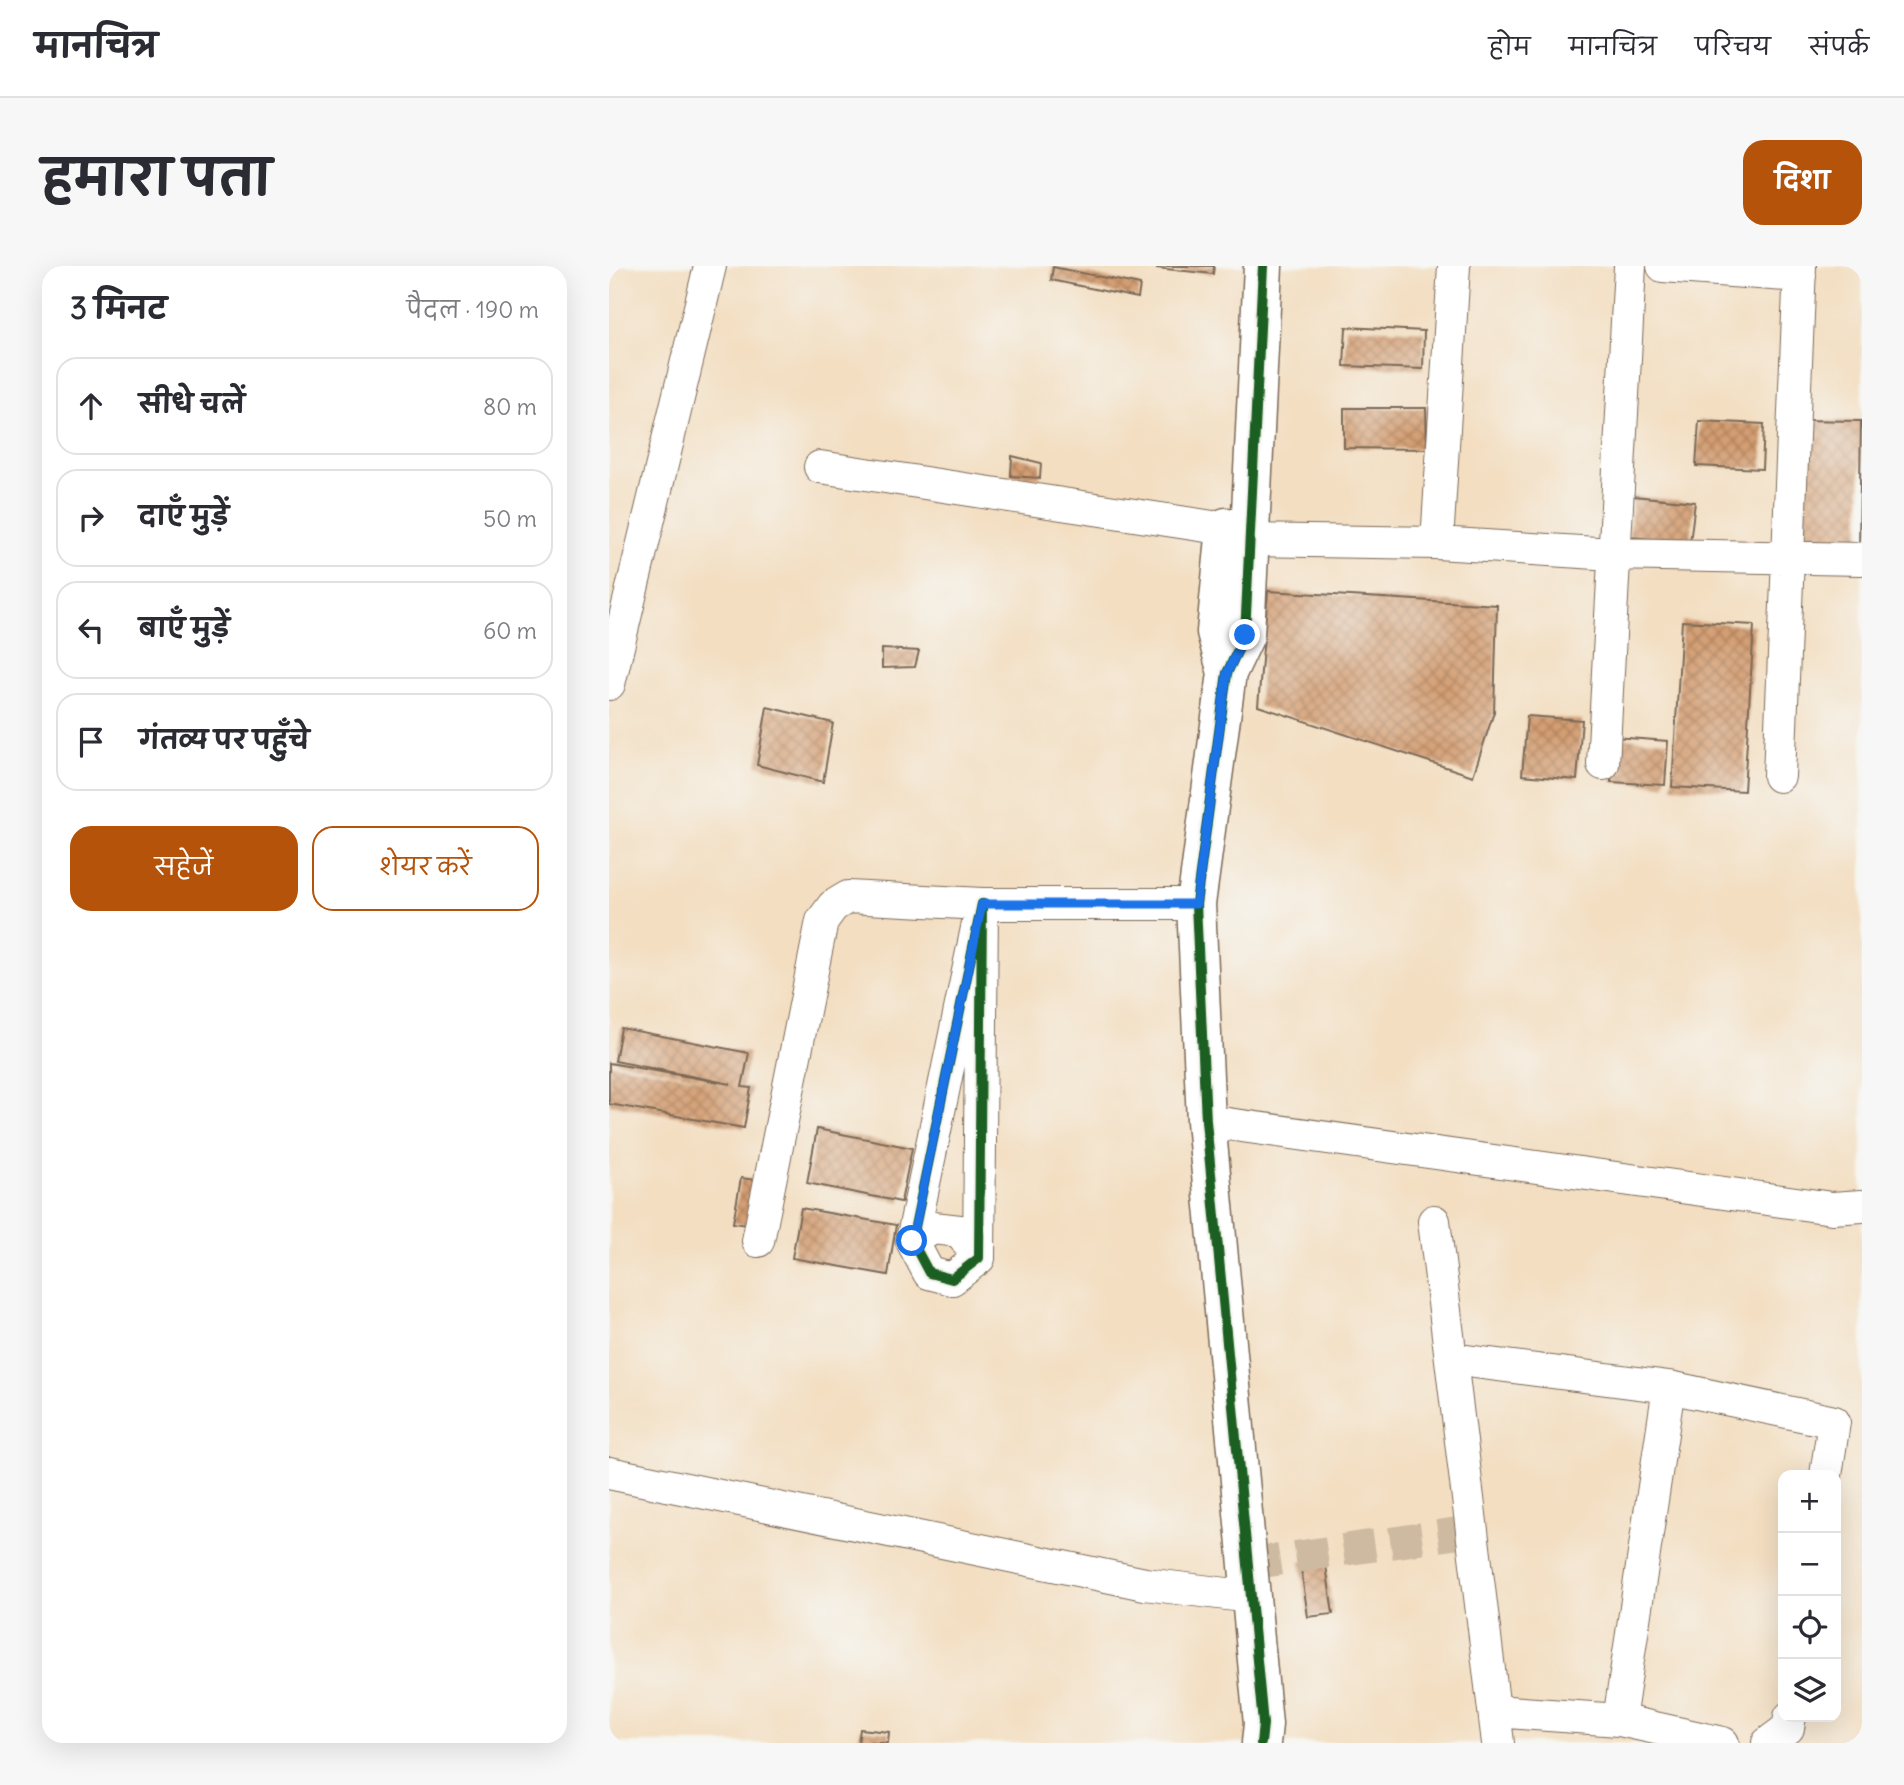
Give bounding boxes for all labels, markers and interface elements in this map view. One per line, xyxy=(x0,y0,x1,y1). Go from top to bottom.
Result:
text: मानचित्र xyxy=(35,24,158,66)
text: होम xyxy=(1488,31,1531,61)
text: मानचित्र xyxy=(1569,31,1657,61)
text: परिचय xyxy=(1695,31,1771,61)
text: संपर्क xyxy=(1809,31,1869,61)
button: दिशा xyxy=(1743,140,1862,225)
text: हमारा पता xyxy=(42,147,271,208)
text: 3 मिनट xyxy=(70,289,167,327)
text: पैदल · 190 m xyxy=(407,295,539,324)
icon: ahead xyxy=(72,387,110,425)
text: सीधे चलें xyxy=(139,387,245,420)
text: 80 m xyxy=(483,392,537,421)
icon: right xyxy=(72,499,110,537)
text: दाएँ मुड़ें xyxy=(139,499,229,532)
text: 50 m xyxy=(483,504,537,533)
icon: left xyxy=(72,611,110,649)
text: बाएँ मुड़ें xyxy=(139,611,230,644)
text: 60 m xyxy=(483,616,537,645)
route end xyxy=(1229,619,1260,650)
icon: arrive xyxy=(72,723,110,761)
text: गंतव्य पर पहुँचे xyxy=(139,723,309,756)
button: सहेजें xyxy=(70,826,298,911)
button: शेयर करें xyxy=(312,826,539,911)
route start xyxy=(896,1225,927,1256)
map controls xyxy=(1778,1470,1841,1722)
button: + xyxy=(1778,1470,1841,1533)
button: − xyxy=(1778,1533,1841,1596)
button: locate xyxy=(1778,1596,1841,1659)
button: layers xyxy=(1778,1659,1841,1722)

